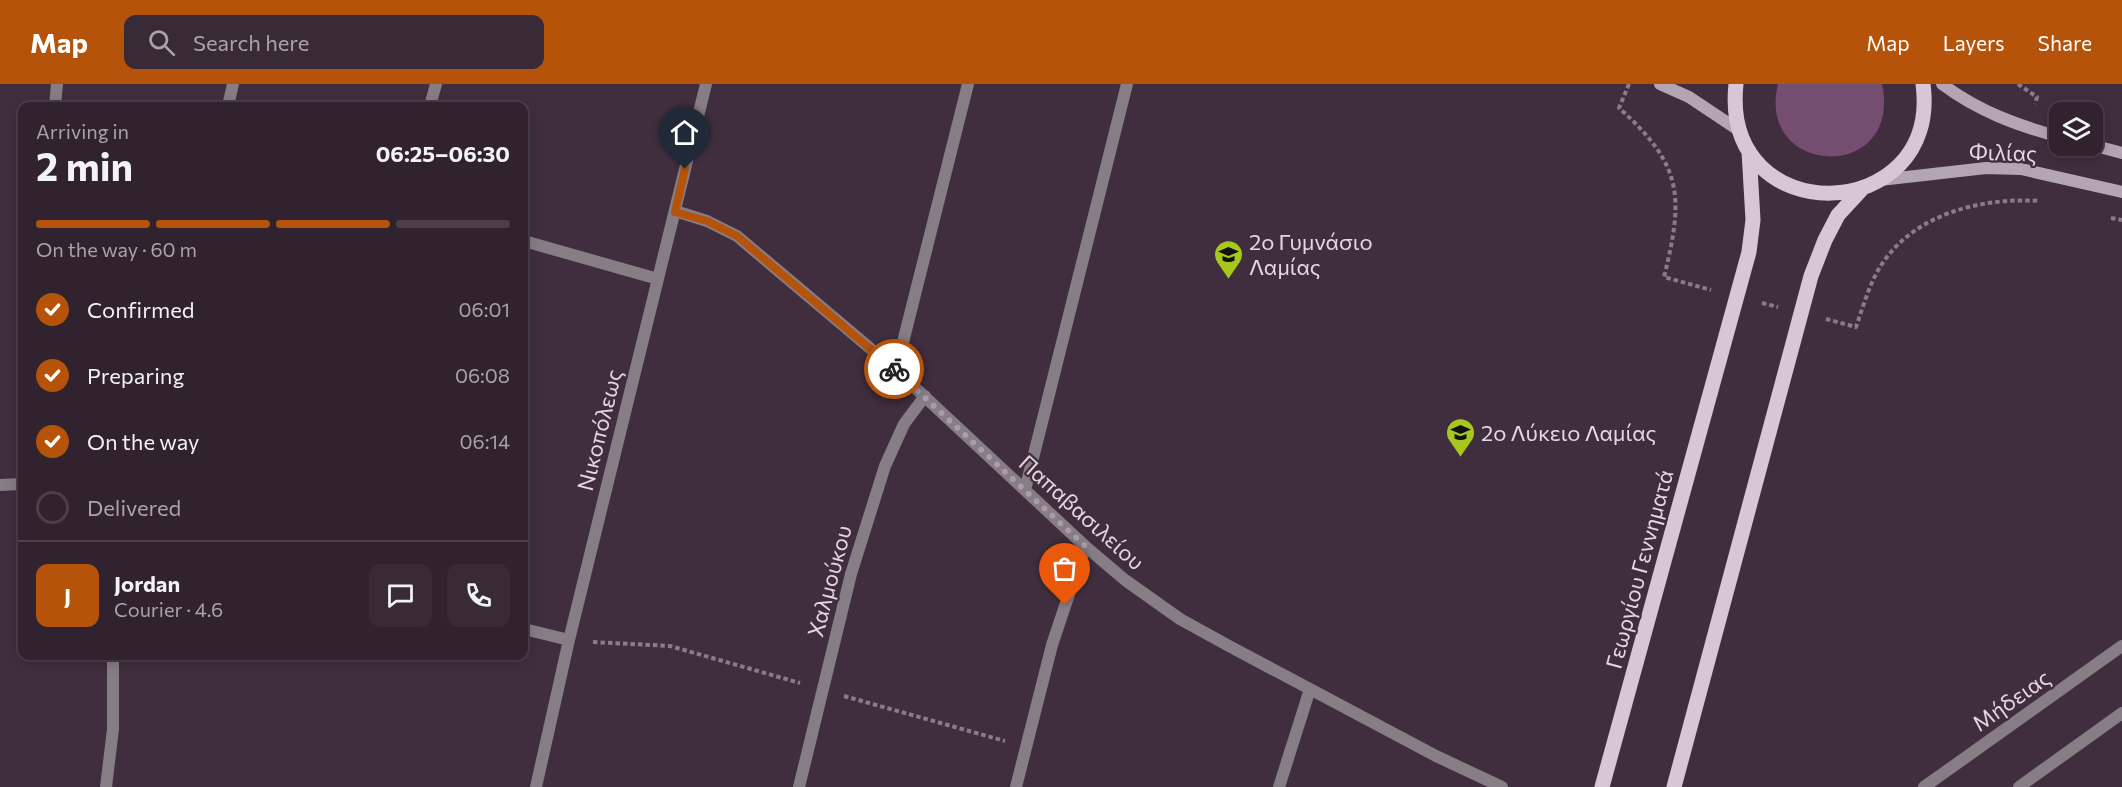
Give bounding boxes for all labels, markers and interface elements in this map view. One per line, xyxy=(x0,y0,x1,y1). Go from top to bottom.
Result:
search box xyxy=(124,15,544,69)
text: Map xyxy=(30,25,88,59)
icon: search xyxy=(145,26,178,59)
text: Search here xyxy=(193,29,309,56)
text: Map xyxy=(1866,30,1910,55)
text: Layers xyxy=(1943,30,2005,55)
text: Share xyxy=(2038,30,2092,55)
map controls xyxy=(2049,102,2103,156)
button: layers xyxy=(2049,102,2103,156)
pin xyxy=(659,107,710,169)
icon: home xyxy=(668,116,701,149)
text: Arriving in xyxy=(36,119,129,143)
street label: Φιλίας xyxy=(1969,137,2037,167)
text: 06:25–06:30 xyxy=(376,140,510,167)
text: 2 min xyxy=(36,141,133,189)
place label: 2ο Γυμνάσιο Λαμίας xyxy=(1249,228,1373,280)
text: On the way · 60 m xyxy=(36,237,197,261)
school or university icon: 2ο Γυμνάσιο Λαμίας xyxy=(1212,238,1244,280)
icon: check xyxy=(36,293,69,326)
text: Confirmed xyxy=(87,296,194,323)
text: 06:01 xyxy=(458,297,510,321)
courier xyxy=(864,339,924,399)
icon: bike xyxy=(878,353,911,386)
icon: check xyxy=(36,359,69,392)
text: Preparing xyxy=(87,362,184,389)
text: 06:08 xyxy=(455,363,510,387)
street label: Νικοπόλεως xyxy=(571,366,627,494)
school or university icon: 2ο Λύκειο Λαμίας xyxy=(1444,416,1476,458)
place label: 2ο Λύκειο Λαμίας xyxy=(1481,419,1656,446)
icon: check xyxy=(36,425,69,458)
text: On the way xyxy=(87,428,199,455)
text: 06:14 xyxy=(460,429,510,453)
street label: Παπαβασιλείου xyxy=(1014,449,1150,575)
street label: Γεωργίου Γεννηματά xyxy=(1599,466,1679,672)
text: Delivered xyxy=(87,494,181,521)
street label: Χαλμούκου xyxy=(801,522,857,640)
pin xyxy=(1039,543,1090,605)
icon: bag xyxy=(1048,552,1081,585)
button: chat xyxy=(369,564,432,627)
button: phone xyxy=(447,564,510,627)
text: Jordan xyxy=(114,570,180,597)
text: J xyxy=(64,582,71,609)
text: Courier · 4.6 xyxy=(114,597,223,621)
street label: Μήδειας xyxy=(1967,664,2055,736)

